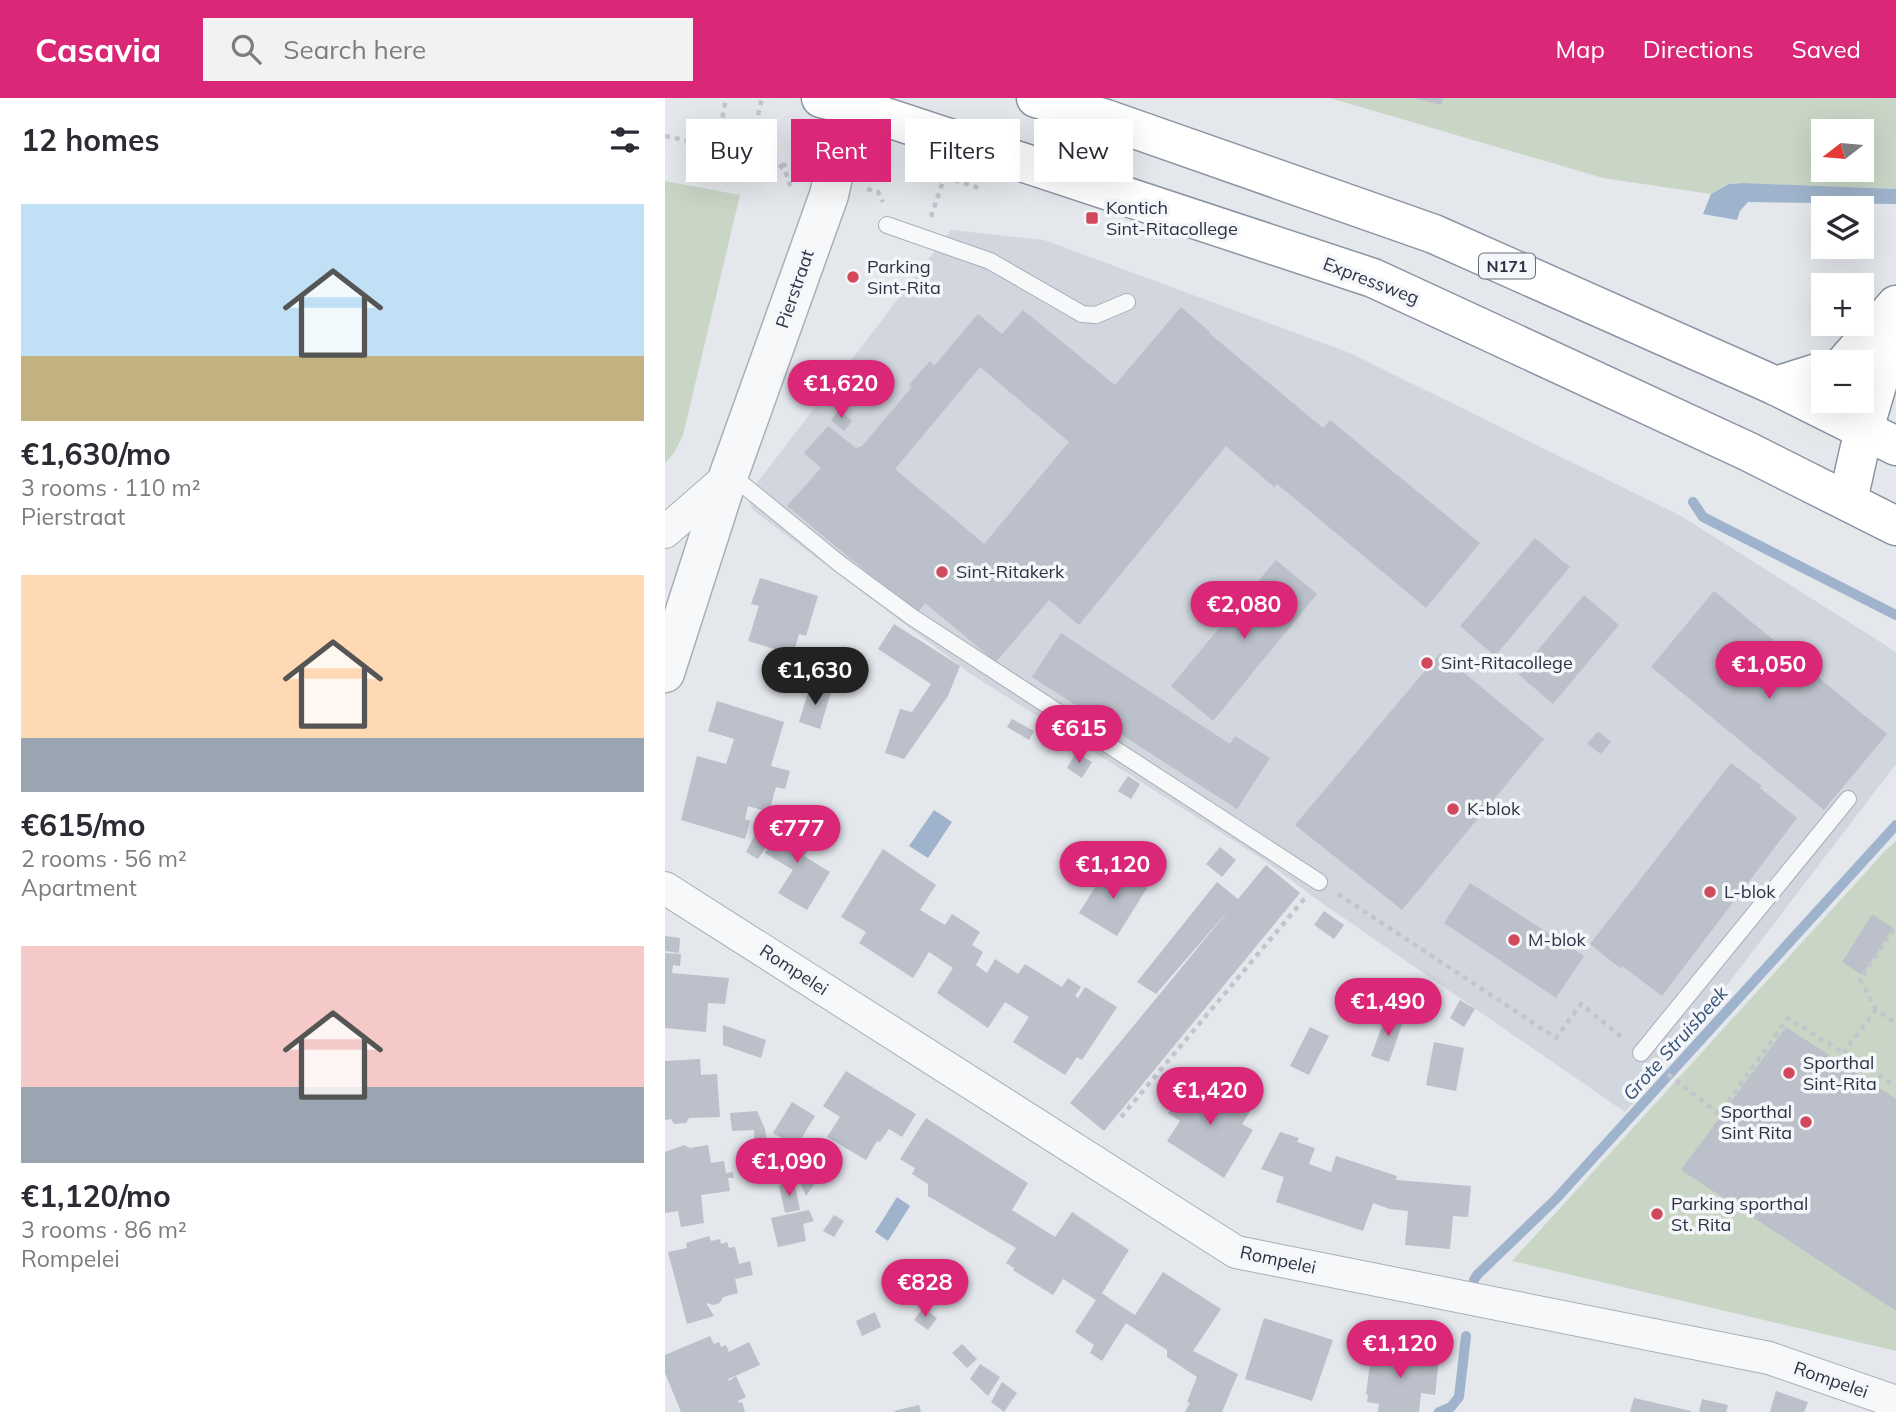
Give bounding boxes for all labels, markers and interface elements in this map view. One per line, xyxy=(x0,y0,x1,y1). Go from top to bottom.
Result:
search box xyxy=(203,18,693,81)
text: Casavia xyxy=(35,29,161,70)
icon: search xyxy=(227,30,265,68)
text: Search here xyxy=(283,33,426,66)
text: Map xyxy=(1555,34,1605,64)
text: Directions xyxy=(1643,34,1754,64)
text: Saved xyxy=(1792,34,1861,64)
chip: Buy xyxy=(686,119,777,182)
chip: Rent xyxy=(791,119,891,182)
chip: Filters xyxy=(905,119,1020,182)
chip: New xyxy=(1034,119,1133,182)
north arrow xyxy=(1811,119,1874,182)
map controls xyxy=(1811,119,1874,413)
text: 12 homes xyxy=(21,121,160,159)
icon: filters xyxy=(606,121,644,159)
place label: Kontich Sint-Ritacollege xyxy=(1106,196,1238,240)
button: layers xyxy=(1811,196,1874,259)
marker: Kontich Sint-Ritacollege xyxy=(1084,210,1100,226)
street label: Pierstraat xyxy=(770,246,819,331)
icon: home xyxy=(270,250,396,376)
street label: Expressweg xyxy=(1320,252,1422,309)
road number: N171 xyxy=(1479,254,1535,278)
place label: Parking Sint-Rita xyxy=(867,255,941,299)
marker: Parking Sint-Rita xyxy=(845,269,861,285)
button: + xyxy=(1811,273,1874,336)
button: − xyxy=(1811,350,1874,413)
pin: €1,620 xyxy=(784,360,898,420)
text: €1,620 xyxy=(804,368,878,397)
text: €1,630/mo xyxy=(21,435,171,473)
text: 3 rooms · 110 m² xyxy=(21,473,201,502)
text: Pierstraat xyxy=(21,502,125,531)
place label: Sint-Ritakerk xyxy=(956,560,1065,583)
marker: Sint-Ritakerk xyxy=(934,564,950,580)
pin: €2,080 xyxy=(1187,582,1301,641)
text: €2,080 xyxy=(1207,589,1281,618)
icon: home xyxy=(270,621,396,747)
pin: €1,050 xyxy=(1712,642,1826,701)
pin: €1,630 xyxy=(758,648,872,707)
text: €1,050 xyxy=(1732,649,1806,678)
place label: Sint-Ritacollege xyxy=(1441,651,1573,674)
text: €1,630 xyxy=(778,655,852,684)
marker: Sint-Ritacollege xyxy=(1419,655,1435,671)
pin: €615 xyxy=(1038,706,1120,765)
text: €615 xyxy=(1051,713,1107,742)
place label: K-blok xyxy=(1467,797,1521,820)
marker: K-blok xyxy=(1445,801,1461,817)
text: €615/mo xyxy=(21,806,145,844)
pin: €777 xyxy=(756,806,838,865)
text: €777 xyxy=(769,813,825,842)
pin: €1,120 xyxy=(1056,842,1170,901)
text: 2 rooms · 56 m² xyxy=(21,844,187,873)
text: €1,120 xyxy=(1076,849,1150,878)
text: Apartment xyxy=(21,873,137,902)
place label: L-blok xyxy=(1724,880,1776,903)
marker: L-blok xyxy=(1702,884,1718,900)
place label: M-blok xyxy=(1528,928,1587,951)
marker: M-blok xyxy=(1506,932,1522,948)
street label: Rompelei xyxy=(756,939,833,1000)
pin: €1,490 xyxy=(1331,978,1445,1038)
water label: Grote Struisbeek xyxy=(1617,980,1733,1105)
text: €1,490 xyxy=(1351,986,1425,1015)
icon: home xyxy=(270,992,396,1118)
place label: Sporthal Sint-Rita xyxy=(1803,1051,1877,1095)
marker: Sporthal Sint-Rita xyxy=(1781,1065,1797,1081)
pin: €1,420 xyxy=(1153,1068,1267,1127)
text: €1,420 xyxy=(1173,1075,1247,1104)
place label: Sporthal Sint Rita xyxy=(1721,1100,1792,1144)
marker: Sporthal Sint Rita xyxy=(1798,1114,1814,1130)
pin: €1,090 xyxy=(732,1138,846,1198)
text: €1,090 xyxy=(752,1146,826,1175)
text: €1,120/mo xyxy=(21,1177,171,1215)
place label: Parking sporthal St. Rita xyxy=(1671,1192,1808,1236)
marker: Parking sporthal St. Rita xyxy=(1649,1206,1665,1222)
text: 3 rooms · 86 m² xyxy=(21,1215,187,1244)
street label: Rompelei xyxy=(1238,1240,1318,1279)
text: Rompelei xyxy=(21,1244,120,1273)
pin: €828 xyxy=(884,1260,966,1319)
text: €828 xyxy=(897,1267,953,1296)
pin: €1,120 xyxy=(1343,1320,1457,1380)
text: €1,120 xyxy=(1363,1328,1437,1357)
street label: Rompelei xyxy=(1791,1356,1871,1403)

